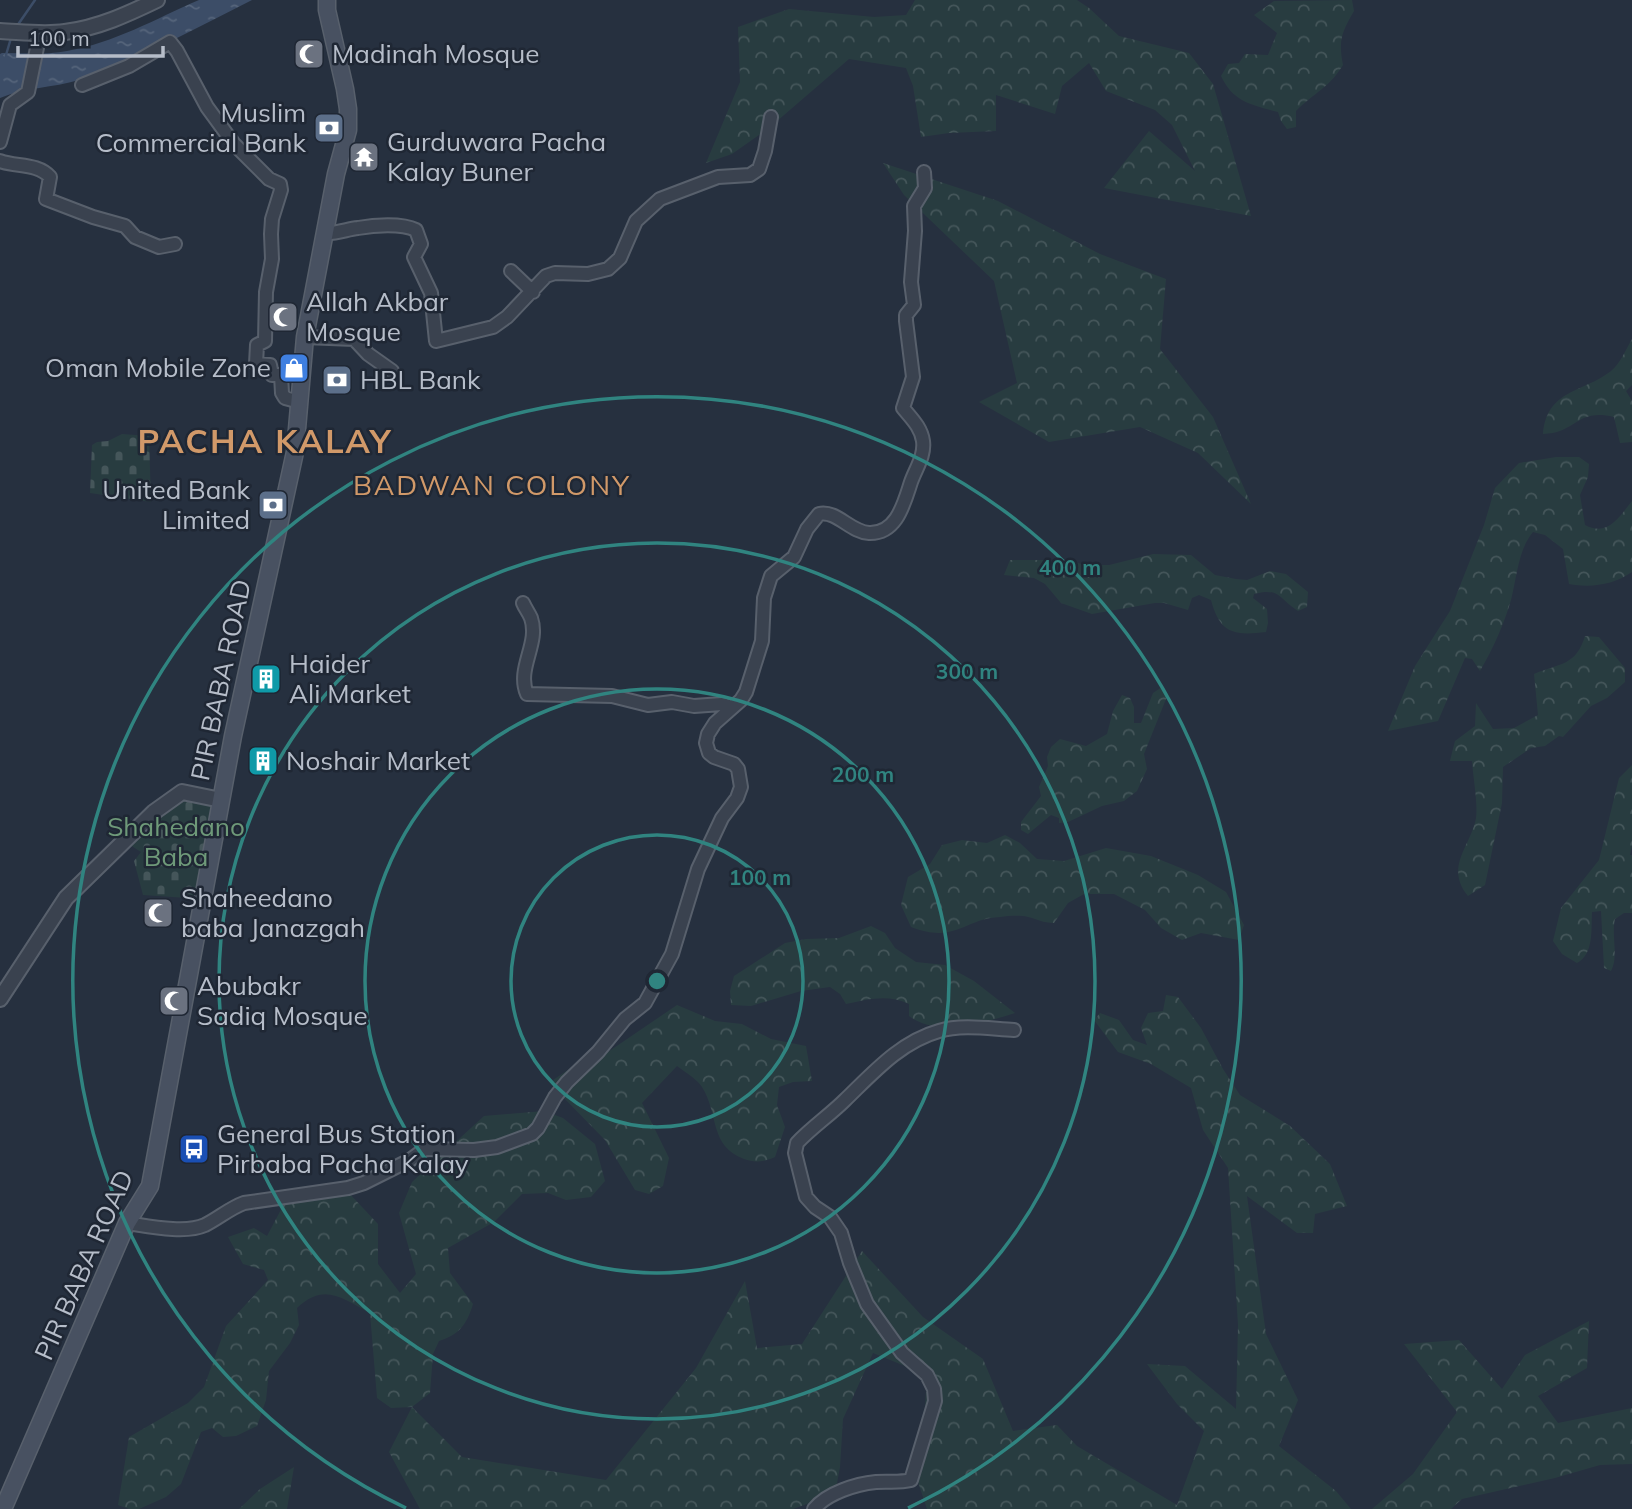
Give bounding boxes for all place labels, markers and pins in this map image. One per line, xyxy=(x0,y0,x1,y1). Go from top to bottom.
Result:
mosque icon: Madinah Mosque xyxy=(292,37,326,71)
place label: Madinah Mosque xyxy=(332,37,539,70)
place label: Muslim Commercial Bank xyxy=(96,96,307,159)
bank icon: Muslim Commercial Bank xyxy=(312,111,346,145)
place label: Gurduwara Pacha Kalay Buner xyxy=(387,125,606,188)
temple icon: Gurduwara Pacha Kalay Buner xyxy=(347,140,381,174)
place label: Allah Akbar Mosque xyxy=(306,285,449,348)
mosque icon: Allah Akbar Mosque xyxy=(266,300,300,334)
place label: Oman Mobile Zone xyxy=(45,351,271,384)
shop icon: Oman Mobile Zone xyxy=(277,351,311,385)
bank icon: HBL Bank xyxy=(320,363,354,397)
place label: HBL Bank xyxy=(360,363,481,396)
place label: United Bank Limited xyxy=(102,473,251,536)
bank icon: United Bank Limited xyxy=(256,488,290,522)
place label: Haider Ali Market xyxy=(289,647,411,710)
building icon: Haider Ali Market xyxy=(249,662,283,696)
building icon: Noshair Market xyxy=(246,744,280,778)
place label: Noshair Market xyxy=(286,744,470,777)
place label: Shaheedano baba Janazgah xyxy=(181,881,365,944)
mosque icon: Shaheedano baba Janazgah xyxy=(141,896,175,930)
place label: Abubakr Sadiq Mosque xyxy=(197,969,368,1032)
centre of rings xyxy=(645,969,669,993)
mosque icon: Abubakr Sadiq Mosque xyxy=(157,984,191,1018)
place label: General Bus Station Pirbaba Pacha Kalay xyxy=(217,1117,469,1180)
bus stop icon: General Bus Station Pirbaba Pacha Kalay xyxy=(177,1132,211,1166)

